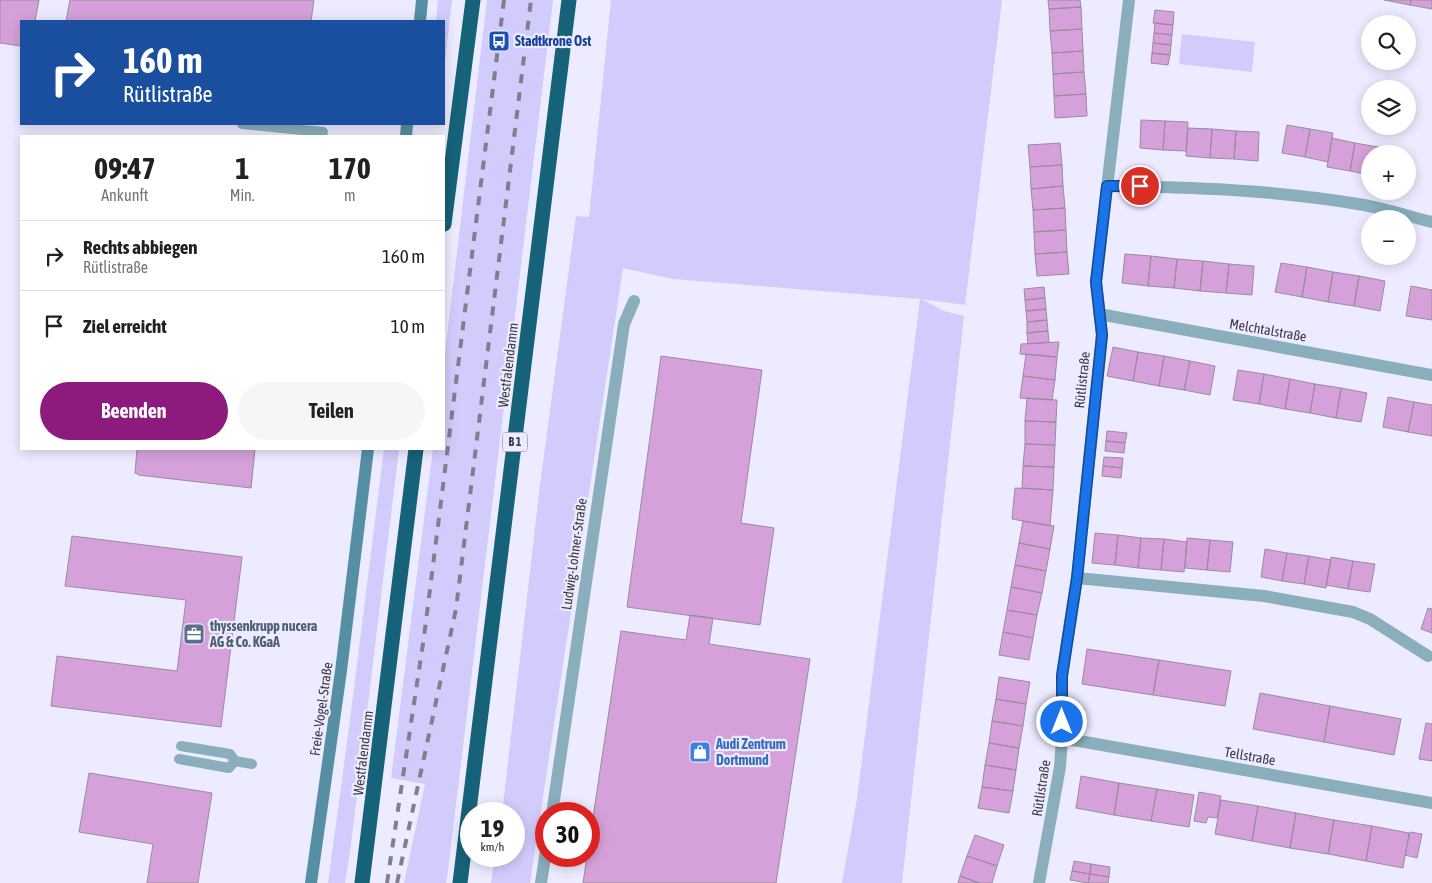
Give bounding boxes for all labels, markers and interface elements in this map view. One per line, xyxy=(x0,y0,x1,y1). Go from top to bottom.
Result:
map controls xyxy=(1361,15,1416,265)
button: search xyxy=(1361,15,1416,70)
bus stop icon: Stadtkrone Ost xyxy=(487,29,511,53)
place label: Stadtkrone Ost xyxy=(515,33,591,49)
icon: right xyxy=(40,40,105,105)
text: 160 m xyxy=(123,40,202,80)
button: layers xyxy=(1361,80,1416,135)
text: Rütlistraße xyxy=(123,81,213,107)
button: + xyxy=(1361,145,1416,200)
text: 09:47 xyxy=(94,151,156,185)
text: 1 xyxy=(235,151,249,185)
text: 170 xyxy=(329,151,371,185)
pin xyxy=(1119,165,1161,207)
icon: arrive xyxy=(1126,172,1154,200)
text: Ankunft xyxy=(101,186,148,204)
text: Min. xyxy=(230,186,255,204)
text: m xyxy=(344,186,356,204)
button: − xyxy=(1361,210,1416,265)
text: Rechts abbiegen xyxy=(83,236,198,258)
icon: right xyxy=(40,242,68,270)
text: 160 m xyxy=(382,245,425,267)
text: Rütlistraße xyxy=(83,258,148,276)
icon: arrive xyxy=(40,312,68,340)
text: Ziel erreicht xyxy=(83,315,167,337)
text: 10 m xyxy=(391,315,425,337)
street label: Melchtalstraße xyxy=(1228,315,1308,345)
street label: Westfalendamm xyxy=(495,322,521,408)
street label: Rütlistraße xyxy=(1071,351,1093,409)
button: Beenden xyxy=(40,382,228,440)
button: Teilen xyxy=(238,382,425,440)
road number: B 1 xyxy=(502,432,528,452)
street label: Ludwig-Lohner-Straße xyxy=(558,497,590,611)
place label: thyssenkrupp nucera AG & Co. KGaA xyxy=(209,618,318,650)
office icon: thyssenkrupp nucera AG & Co. KGaA xyxy=(182,622,206,646)
street label: Freie-Vogel-Straße xyxy=(307,661,335,757)
position arrow xyxy=(1035,695,1087,747)
street label: Westfalendamm xyxy=(350,710,376,796)
place label: Audi Zentrum Dortmund xyxy=(715,736,786,768)
shop icon: Audi Zentrum Dortmund xyxy=(688,740,712,764)
street label: Tellstraße xyxy=(1223,744,1277,768)
street label: Rütlistraße xyxy=(1029,759,1053,817)
speed limit sign: 30 xyxy=(535,802,600,867)
text: 19 xyxy=(481,814,504,842)
text: km/h xyxy=(481,840,504,854)

